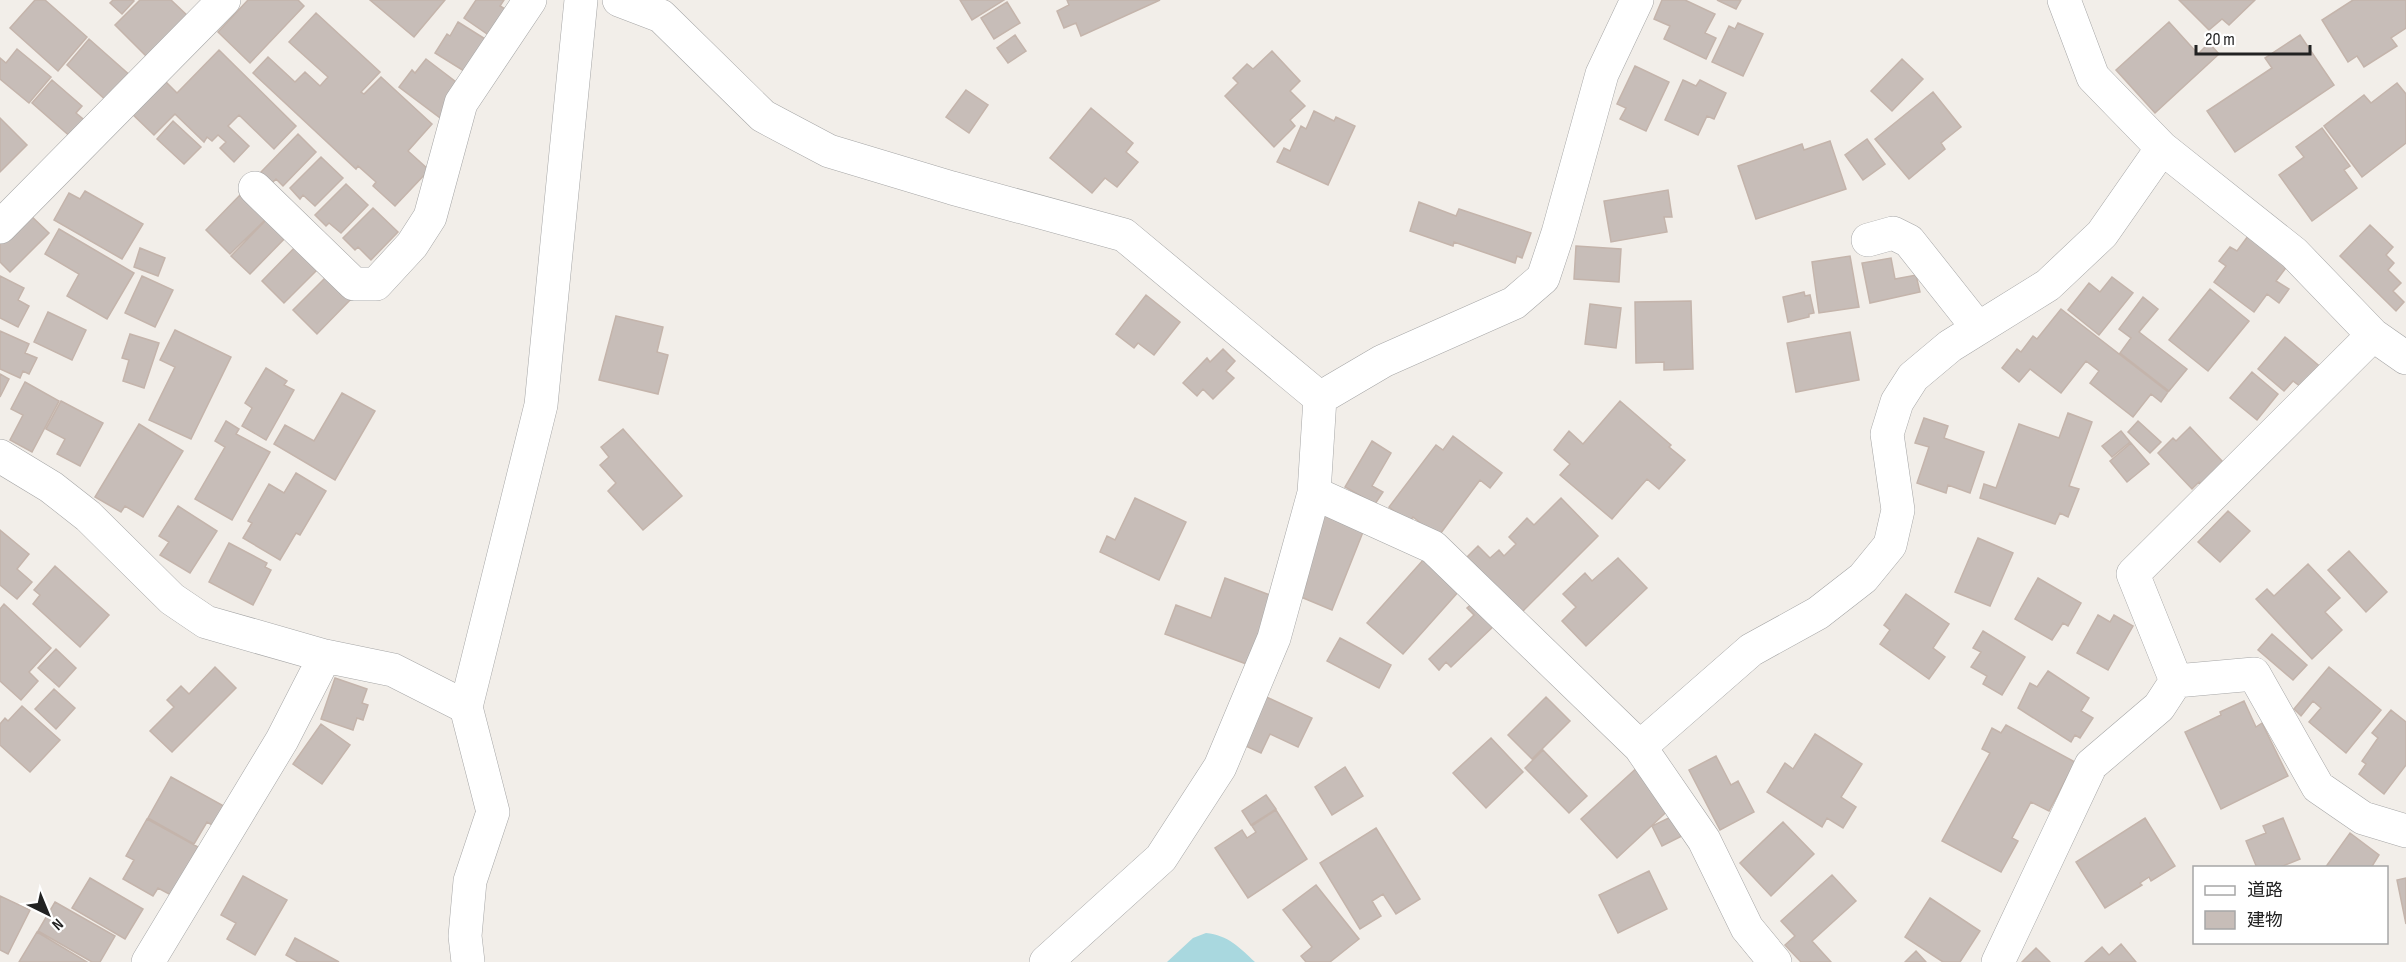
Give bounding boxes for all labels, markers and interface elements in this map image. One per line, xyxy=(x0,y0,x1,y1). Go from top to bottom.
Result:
scale bar xyxy=(2196,18,2310,56)
text: 20 m xyxy=(2205,29,2235,50)
legend xyxy=(2193,866,2388,944)
text: 道路 xyxy=(2247,880,2283,901)
north arrow xyxy=(18,884,78,944)
text: 建物 xyxy=(2247,910,2283,931)
text: N xyxy=(48,914,67,934)

